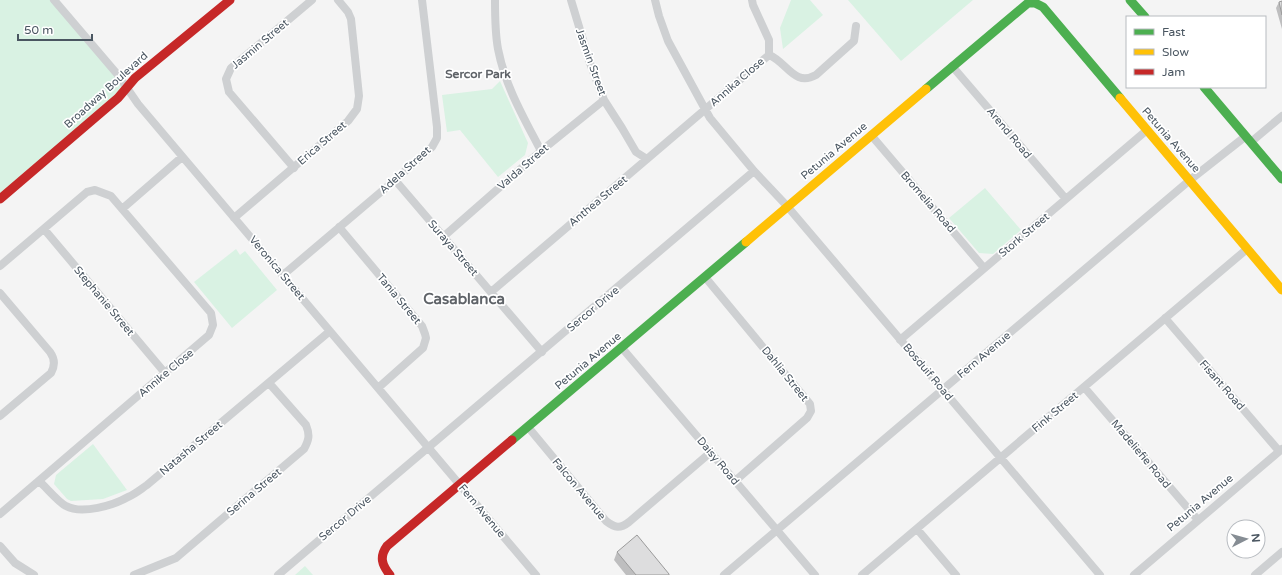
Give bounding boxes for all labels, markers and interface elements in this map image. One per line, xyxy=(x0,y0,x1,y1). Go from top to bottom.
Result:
scale bar xyxy=(18,16,92,42)
street label: Jasmin Street xyxy=(229,16,291,72)
legend xyxy=(1126,16,1266,88)
text: 50 m xyxy=(24,23,53,37)
text: Fast xyxy=(1162,25,1186,39)
street label: Jasmin Street xyxy=(573,27,609,97)
text: Slow xyxy=(1162,45,1189,59)
street label: Broadway Boulevard xyxy=(62,49,150,131)
street label: Annika Close xyxy=(707,55,767,109)
text: Jam xyxy=(1162,65,1185,79)
district label: Sercor Park xyxy=(445,67,511,81)
street label: Arend Road xyxy=(984,105,1034,161)
street label: Petunia Avenue xyxy=(1139,105,1203,175)
street label: Erica Street xyxy=(295,118,349,168)
street label: Petunia Avenue xyxy=(798,120,870,182)
street label: Valda Street xyxy=(495,141,551,193)
street label: Adela Street xyxy=(377,144,433,196)
street label: Bromelia Road xyxy=(898,169,958,235)
street label: Anthea Street xyxy=(566,173,630,229)
street label: Stork Street xyxy=(996,210,1052,260)
street label: Suraya Street xyxy=(425,217,481,279)
street label: Veronica Street xyxy=(246,233,308,303)
street label: Stephanie Street xyxy=(71,264,137,338)
street label: Tania Street xyxy=(374,271,424,327)
street label: Sercor Drive xyxy=(564,284,622,334)
district label: Casablanca xyxy=(423,290,505,308)
street label: Fern Avenue xyxy=(955,329,1013,381)
street label: Petunia Avenue xyxy=(552,330,624,392)
street label: Bosduif Road xyxy=(900,341,956,403)
street label: Dahlia Street xyxy=(759,344,811,404)
street label: Annike Close xyxy=(136,346,196,400)
street label: Fisant Road xyxy=(1197,357,1247,413)
street label: Fink Street xyxy=(1029,389,1081,435)
street label: Madeliefie Road xyxy=(1109,417,1173,491)
street label: Natasha Street xyxy=(157,418,225,478)
street label: Daisy Road xyxy=(694,434,742,488)
street label: Falcon Avenue xyxy=(550,456,608,522)
street label: Serina Street xyxy=(224,465,284,519)
street label: Petunia Avenue xyxy=(1164,472,1236,534)
street label: Fern Avenue xyxy=(456,482,508,540)
street label: Sercor Drive xyxy=(316,493,374,543)
north arrow xyxy=(1226,519,1266,559)
text: N xyxy=(1249,533,1262,543)

